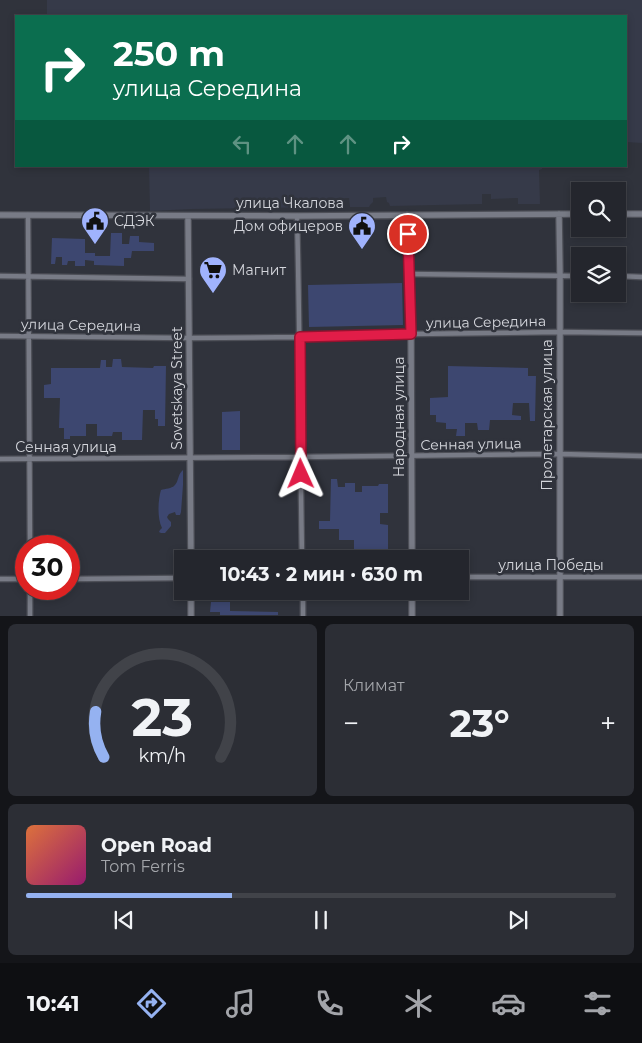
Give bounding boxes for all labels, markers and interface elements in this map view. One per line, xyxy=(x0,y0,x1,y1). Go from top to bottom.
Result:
text: 250 m xyxy=(113,32,225,75)
icon: right xyxy=(30,35,95,100)
text: улица Середина xyxy=(113,75,302,102)
icon: left xyxy=(228,130,256,158)
icon: ahead xyxy=(281,130,309,158)
icon: ahead xyxy=(334,130,362,158)
icon: right xyxy=(387,130,415,158)
map controls xyxy=(571,182,626,302)
button: search xyxy=(571,182,626,237)
street label: улица Чкалова xyxy=(235,194,344,212)
public building icon: СДЭК xyxy=(80,206,110,245)
public building icon: Дом офицеров xyxy=(347,211,377,250)
place label: СДЭК xyxy=(114,212,155,230)
pin xyxy=(387,213,429,255)
place label: Дом офицеров xyxy=(234,217,343,235)
icon: arrive xyxy=(394,220,422,248)
button: layers xyxy=(571,247,626,302)
supermarket icon: Магнит xyxy=(198,255,228,294)
place label: Магнит xyxy=(232,261,286,279)
street label: улица Середина xyxy=(425,312,546,332)
street label: улица Середина xyxy=(20,315,141,335)
street label: Sovetskaya Street xyxy=(168,326,186,450)
street label: Пролетарская улица xyxy=(538,339,556,491)
street label: Народная улица xyxy=(390,357,408,477)
street label: Сенная улица xyxy=(420,434,522,454)
street label: Сенная улица xyxy=(15,438,117,456)
position arrow xyxy=(274,447,326,499)
speed limit sign: 30 xyxy=(15,535,80,600)
street label: улица Победы xyxy=(497,556,604,574)
text: 10:43 · 2 мин · 630 m xyxy=(220,563,423,586)
text: Климат xyxy=(343,676,405,695)
text: 23 xyxy=(132,686,193,749)
text: 23° xyxy=(449,700,510,747)
text: − xyxy=(343,706,359,740)
text: + xyxy=(600,706,616,740)
text: km/h xyxy=(139,745,186,766)
text: Open Road xyxy=(101,834,212,857)
text: Tom Ferris xyxy=(101,857,185,876)
icon: previous xyxy=(110,906,138,934)
icon: pause xyxy=(307,906,335,934)
icon: next xyxy=(504,906,532,934)
icon: directions xyxy=(134,986,169,1021)
icon: music xyxy=(223,986,258,1021)
icon: phone xyxy=(312,986,347,1021)
icon: climate xyxy=(401,986,436,1021)
icon: car xyxy=(491,986,526,1021)
icon: filters xyxy=(580,986,615,1021)
text: 10:41 xyxy=(27,990,80,1017)

